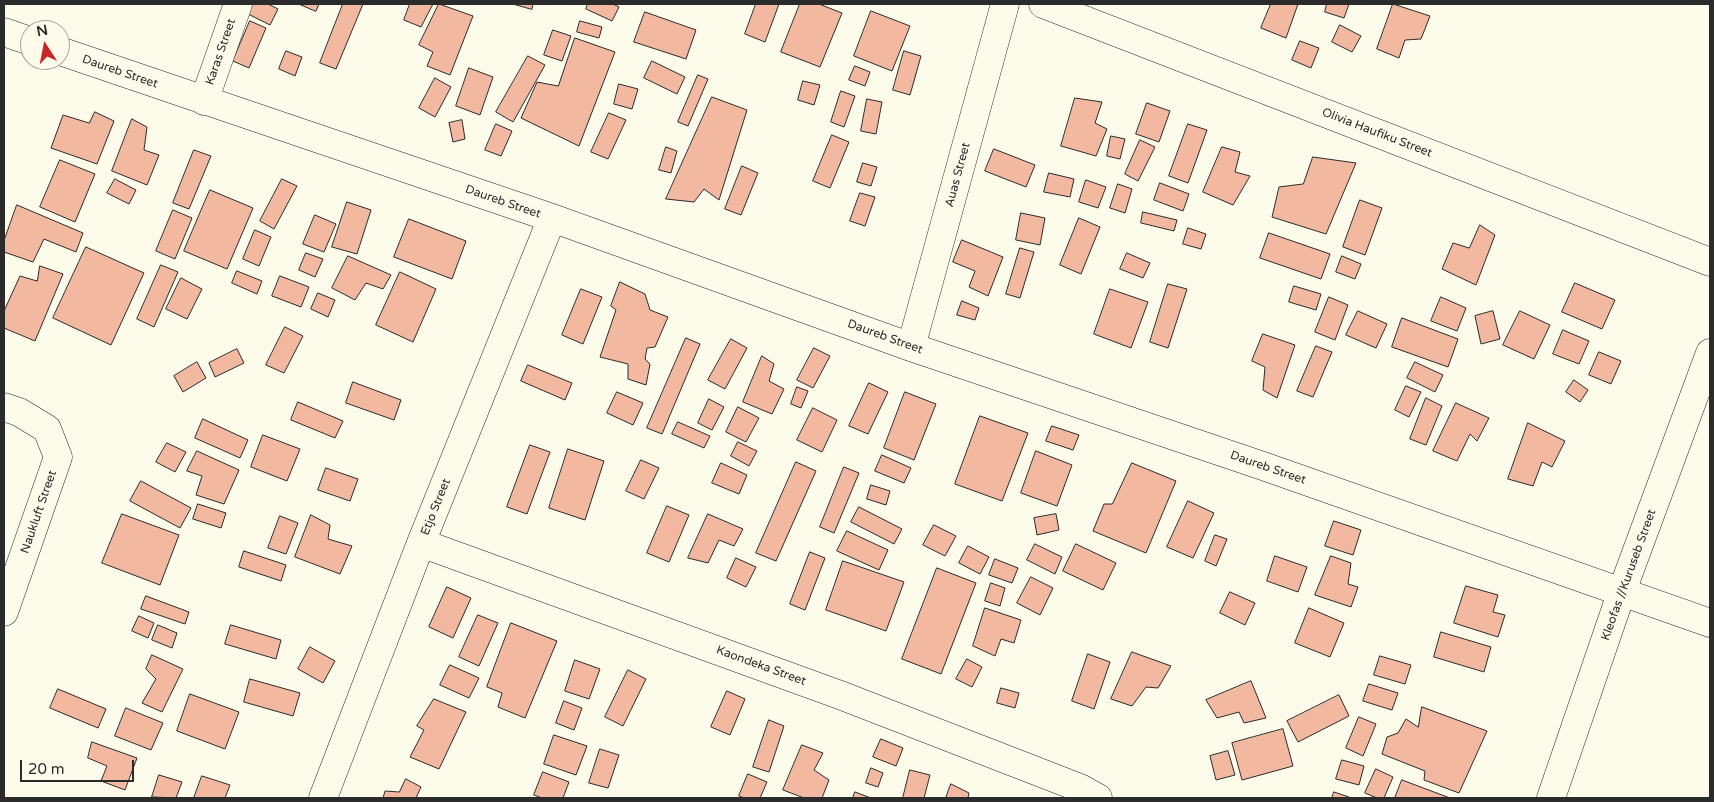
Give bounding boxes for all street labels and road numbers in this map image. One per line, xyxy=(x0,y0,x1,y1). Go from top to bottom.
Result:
street label: Karas Street xyxy=(203,17,239,87)
street label: Daureb Street xyxy=(80,52,160,92)
street label: Olivia Haufiku Street xyxy=(1320,105,1434,161)
street label: Auas Street xyxy=(943,141,973,209)
street label: Daureb Street xyxy=(463,182,543,222)
street label: Daureb Street xyxy=(845,317,925,357)
street label: Daureb Street xyxy=(1228,448,1308,488)
street label: Naukluft Street xyxy=(18,469,60,555)
street label: Etjo Street xyxy=(418,477,454,537)
street label: Kleofas //Kuruseb Street xyxy=(1599,507,1659,643)
street label: Kaondeka Street xyxy=(714,643,808,689)

